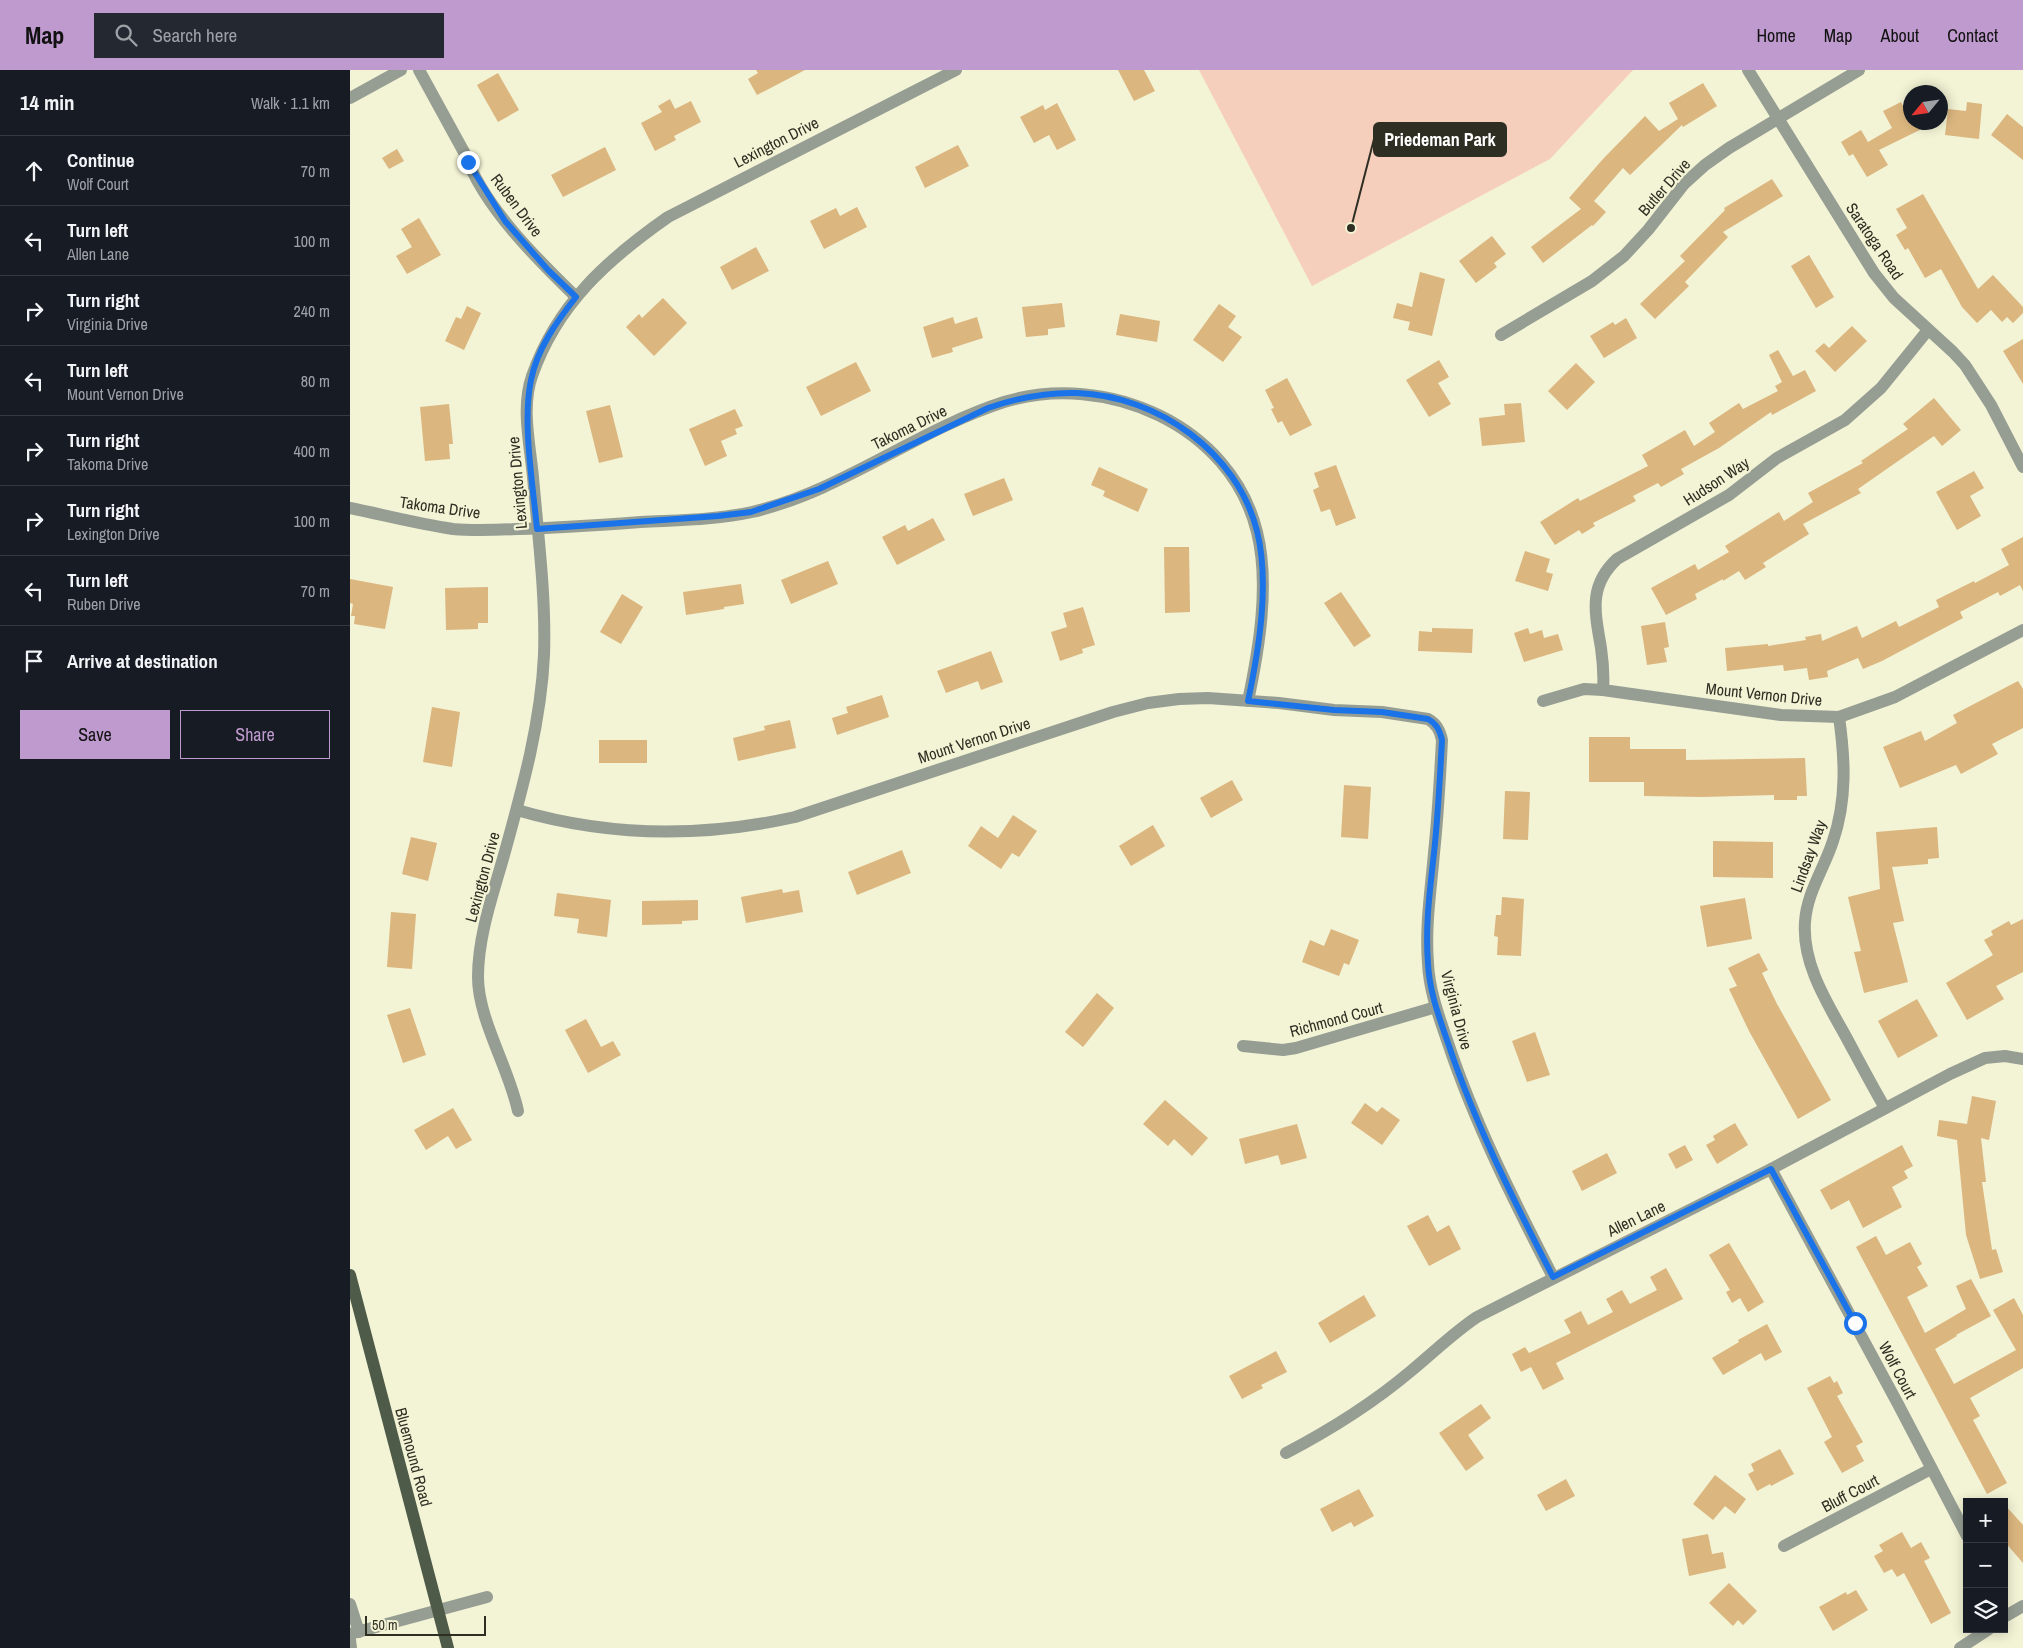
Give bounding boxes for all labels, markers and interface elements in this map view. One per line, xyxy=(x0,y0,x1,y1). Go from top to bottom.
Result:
search box xyxy=(94,13,444,58)
text: Map xyxy=(25,19,64,51)
icon: search xyxy=(112,21,140,49)
text: Search here xyxy=(152,22,237,48)
text: Home xyxy=(1756,23,1796,48)
text: Map xyxy=(1824,23,1853,48)
text: About xyxy=(1881,23,1919,48)
text: Contact xyxy=(1947,23,1998,48)
north arrow xyxy=(1903,85,1948,130)
text: 14 min xyxy=(20,88,75,117)
text: Walk · 1.1 km xyxy=(251,92,330,114)
street label: Lexington Drive xyxy=(730,111,822,173)
callout: Priedeman Park xyxy=(1374,123,1506,156)
text: Priedeman Park xyxy=(1384,127,1497,152)
text: Continue xyxy=(67,147,135,173)
route end xyxy=(457,151,480,174)
street label: Butler Drive xyxy=(1633,154,1695,220)
icon: ahead xyxy=(20,157,48,185)
text: 70 m xyxy=(301,160,330,182)
street label: Ruben Drive xyxy=(486,169,548,241)
text: Wolf Court xyxy=(67,173,129,195)
street label: Saratoga Road xyxy=(1841,198,1909,284)
text: Turn left xyxy=(67,217,128,243)
icon: left xyxy=(20,227,48,255)
text: 100 m xyxy=(294,230,330,252)
text: Allen Lane xyxy=(67,243,129,265)
text: Turn right xyxy=(67,287,139,313)
icon: right xyxy=(20,297,48,325)
text: 240 m xyxy=(294,300,330,322)
text: Virginia Drive xyxy=(67,313,148,335)
text: Turn left xyxy=(67,357,128,383)
icon: left xyxy=(20,367,48,395)
text: 80 m xyxy=(301,370,330,392)
text: Mount Vernon Drive xyxy=(67,383,184,405)
street label: Takoma Drive xyxy=(868,399,950,455)
text: Turn right xyxy=(67,427,139,453)
street label: Lexington Drive xyxy=(502,436,532,530)
icon: right xyxy=(20,437,48,465)
text: 400 m xyxy=(294,440,330,462)
street label: Hudson Way xyxy=(1679,451,1754,511)
text: Takoma Drive xyxy=(67,453,148,475)
street label: Takoma Drive xyxy=(398,490,482,524)
text: Turn right xyxy=(67,497,139,523)
icon: right xyxy=(20,507,48,535)
text: 100 m xyxy=(294,510,330,532)
text: Lexington Drive xyxy=(67,523,160,545)
text: Turn left xyxy=(67,567,128,593)
icon: left xyxy=(20,577,48,605)
text: 70 m xyxy=(301,580,330,602)
text: Ruben Drive xyxy=(67,593,141,615)
icon: arrive xyxy=(20,647,48,675)
text: Arrive at destination xyxy=(67,648,218,674)
street label: Mount Vernon Drive xyxy=(1705,677,1823,711)
button: Save xyxy=(20,710,170,759)
button: Share xyxy=(180,710,330,759)
street label: Mount Vernon Drive xyxy=(915,712,1033,768)
street label: Lindsay Way xyxy=(1785,816,1831,895)
street label: Lexington Drive xyxy=(459,829,505,925)
street label: Virginia Drive xyxy=(1436,968,1478,1052)
street label: Richmond Court xyxy=(1287,996,1385,1042)
street label: Allen Lane xyxy=(1602,1195,1669,1242)
route start xyxy=(1844,1312,1867,1335)
street label: Wolf Court xyxy=(1874,1338,1922,1403)
street label: Bluemound Road xyxy=(390,1405,438,1509)
street label: Bluff Court xyxy=(1818,1469,1883,1517)
map controls xyxy=(1963,1498,2008,1633)
button: + xyxy=(1963,1498,2008,1543)
button: − xyxy=(1963,1543,2008,1588)
button: layers xyxy=(1963,1588,2008,1633)
scale bar xyxy=(365,1613,486,1636)
text: 50 m xyxy=(372,1616,398,1634)

